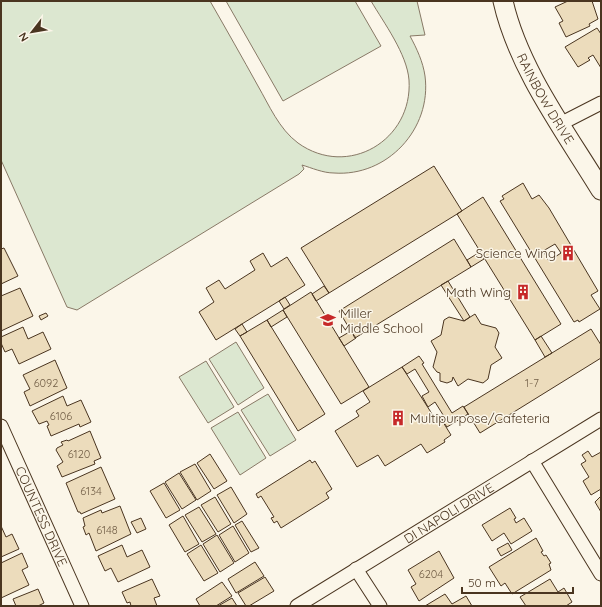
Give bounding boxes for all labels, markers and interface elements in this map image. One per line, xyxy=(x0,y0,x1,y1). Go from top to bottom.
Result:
north arrow xyxy=(12,12,52,52)
text: N xyxy=(15,30,32,44)
street label: RAINBOW DRIVE xyxy=(514,51,578,147)
building icon: Science Wing xyxy=(559,244,577,262)
place label: Science Wing xyxy=(476,245,556,261)
building icon: Math Wing xyxy=(514,283,532,301)
place label: Math Wing xyxy=(446,284,511,300)
place label: Miller Middle School xyxy=(340,305,423,336)
school or university icon: Miller Middle School xyxy=(319,311,337,329)
house number: 6092 xyxy=(34,376,58,390)
house number: 1-7 xyxy=(525,376,539,390)
house number: 6106 xyxy=(50,409,72,423)
building icon: Multipurpose/Cafeteria xyxy=(389,409,407,427)
place label: Multipurpose/Cafeteria xyxy=(410,410,550,426)
house number: 6120 xyxy=(68,447,90,461)
street label: COUNTESS DRIVE xyxy=(12,464,71,569)
street label: DI NAPOLI DRIVE xyxy=(401,479,497,547)
house number: 6134 xyxy=(80,484,102,498)
house number: 6148 xyxy=(96,523,118,537)
house number: 6204 xyxy=(419,567,443,581)
scale bar xyxy=(462,569,573,595)
text: 50 m xyxy=(468,575,496,590)

